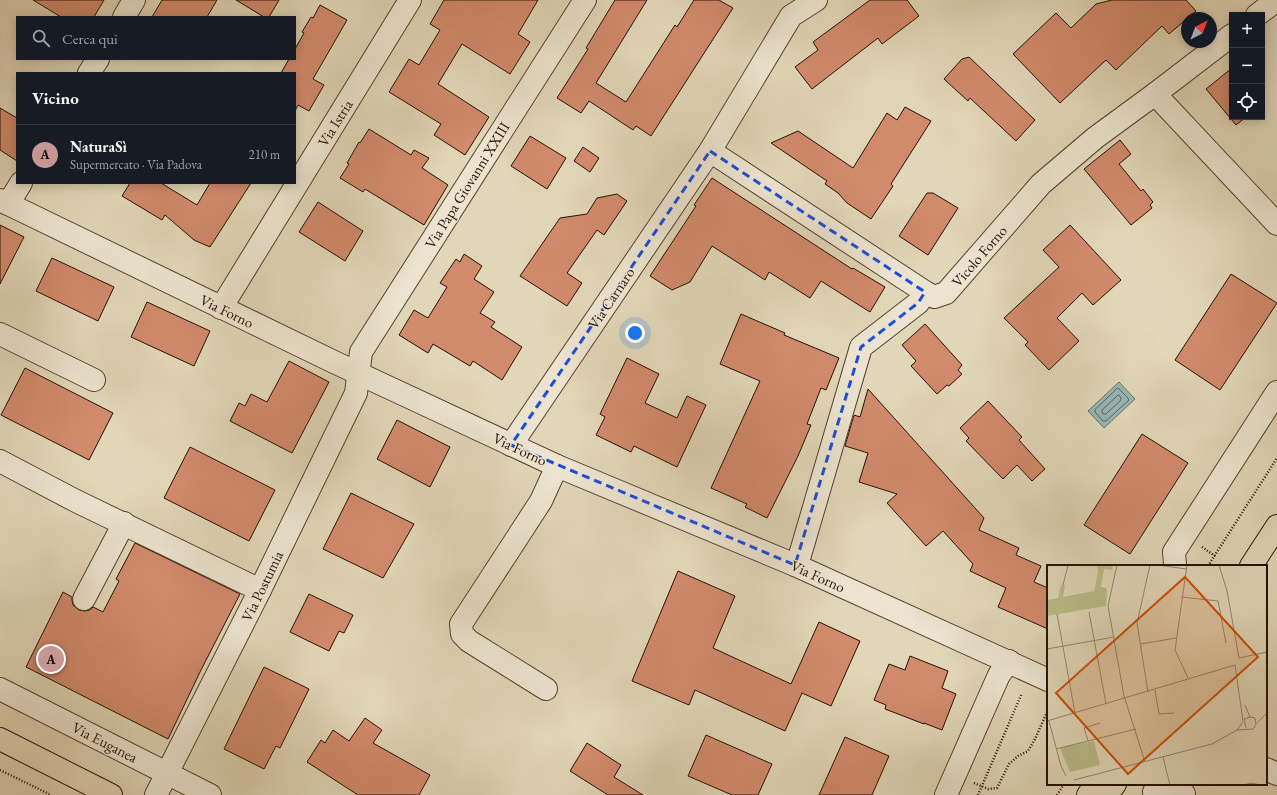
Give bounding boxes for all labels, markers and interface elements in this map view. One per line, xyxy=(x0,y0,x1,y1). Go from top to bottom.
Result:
north arrow xyxy=(1181,12,1217,48)
map controls xyxy=(1229,12,1265,120)
button: + xyxy=(1229,12,1265,48)
search box xyxy=(16,16,296,60)
icon: search xyxy=(30,27,52,49)
text: Cerca qui xyxy=(62,29,118,48)
button: − xyxy=(1229,48,1265,84)
button: locate xyxy=(1229,84,1265,120)
text: Vicino xyxy=(32,87,79,109)
street label: Via Istria xyxy=(313,96,357,150)
street label: Via Papa Giovanni XXIII xyxy=(420,118,514,252)
text: NaturaSì xyxy=(70,137,127,156)
text: A xyxy=(40,146,50,163)
text: 210 m xyxy=(249,146,280,163)
text: Supermercato · Via Padova xyxy=(70,156,202,173)
street label: Vicolo Forno xyxy=(947,221,1011,291)
street label: Via Carnaro xyxy=(583,263,639,333)
street label: Via Forno xyxy=(197,290,257,332)
your location xyxy=(625,323,645,343)
street label: Via Forno xyxy=(490,428,550,470)
street label: Via Postumia xyxy=(237,548,287,624)
street label: Via Forno xyxy=(788,556,848,596)
inset map xyxy=(1047,565,1267,785)
pin: A xyxy=(38,644,64,674)
street label: Via Euganea xyxy=(69,717,141,767)

